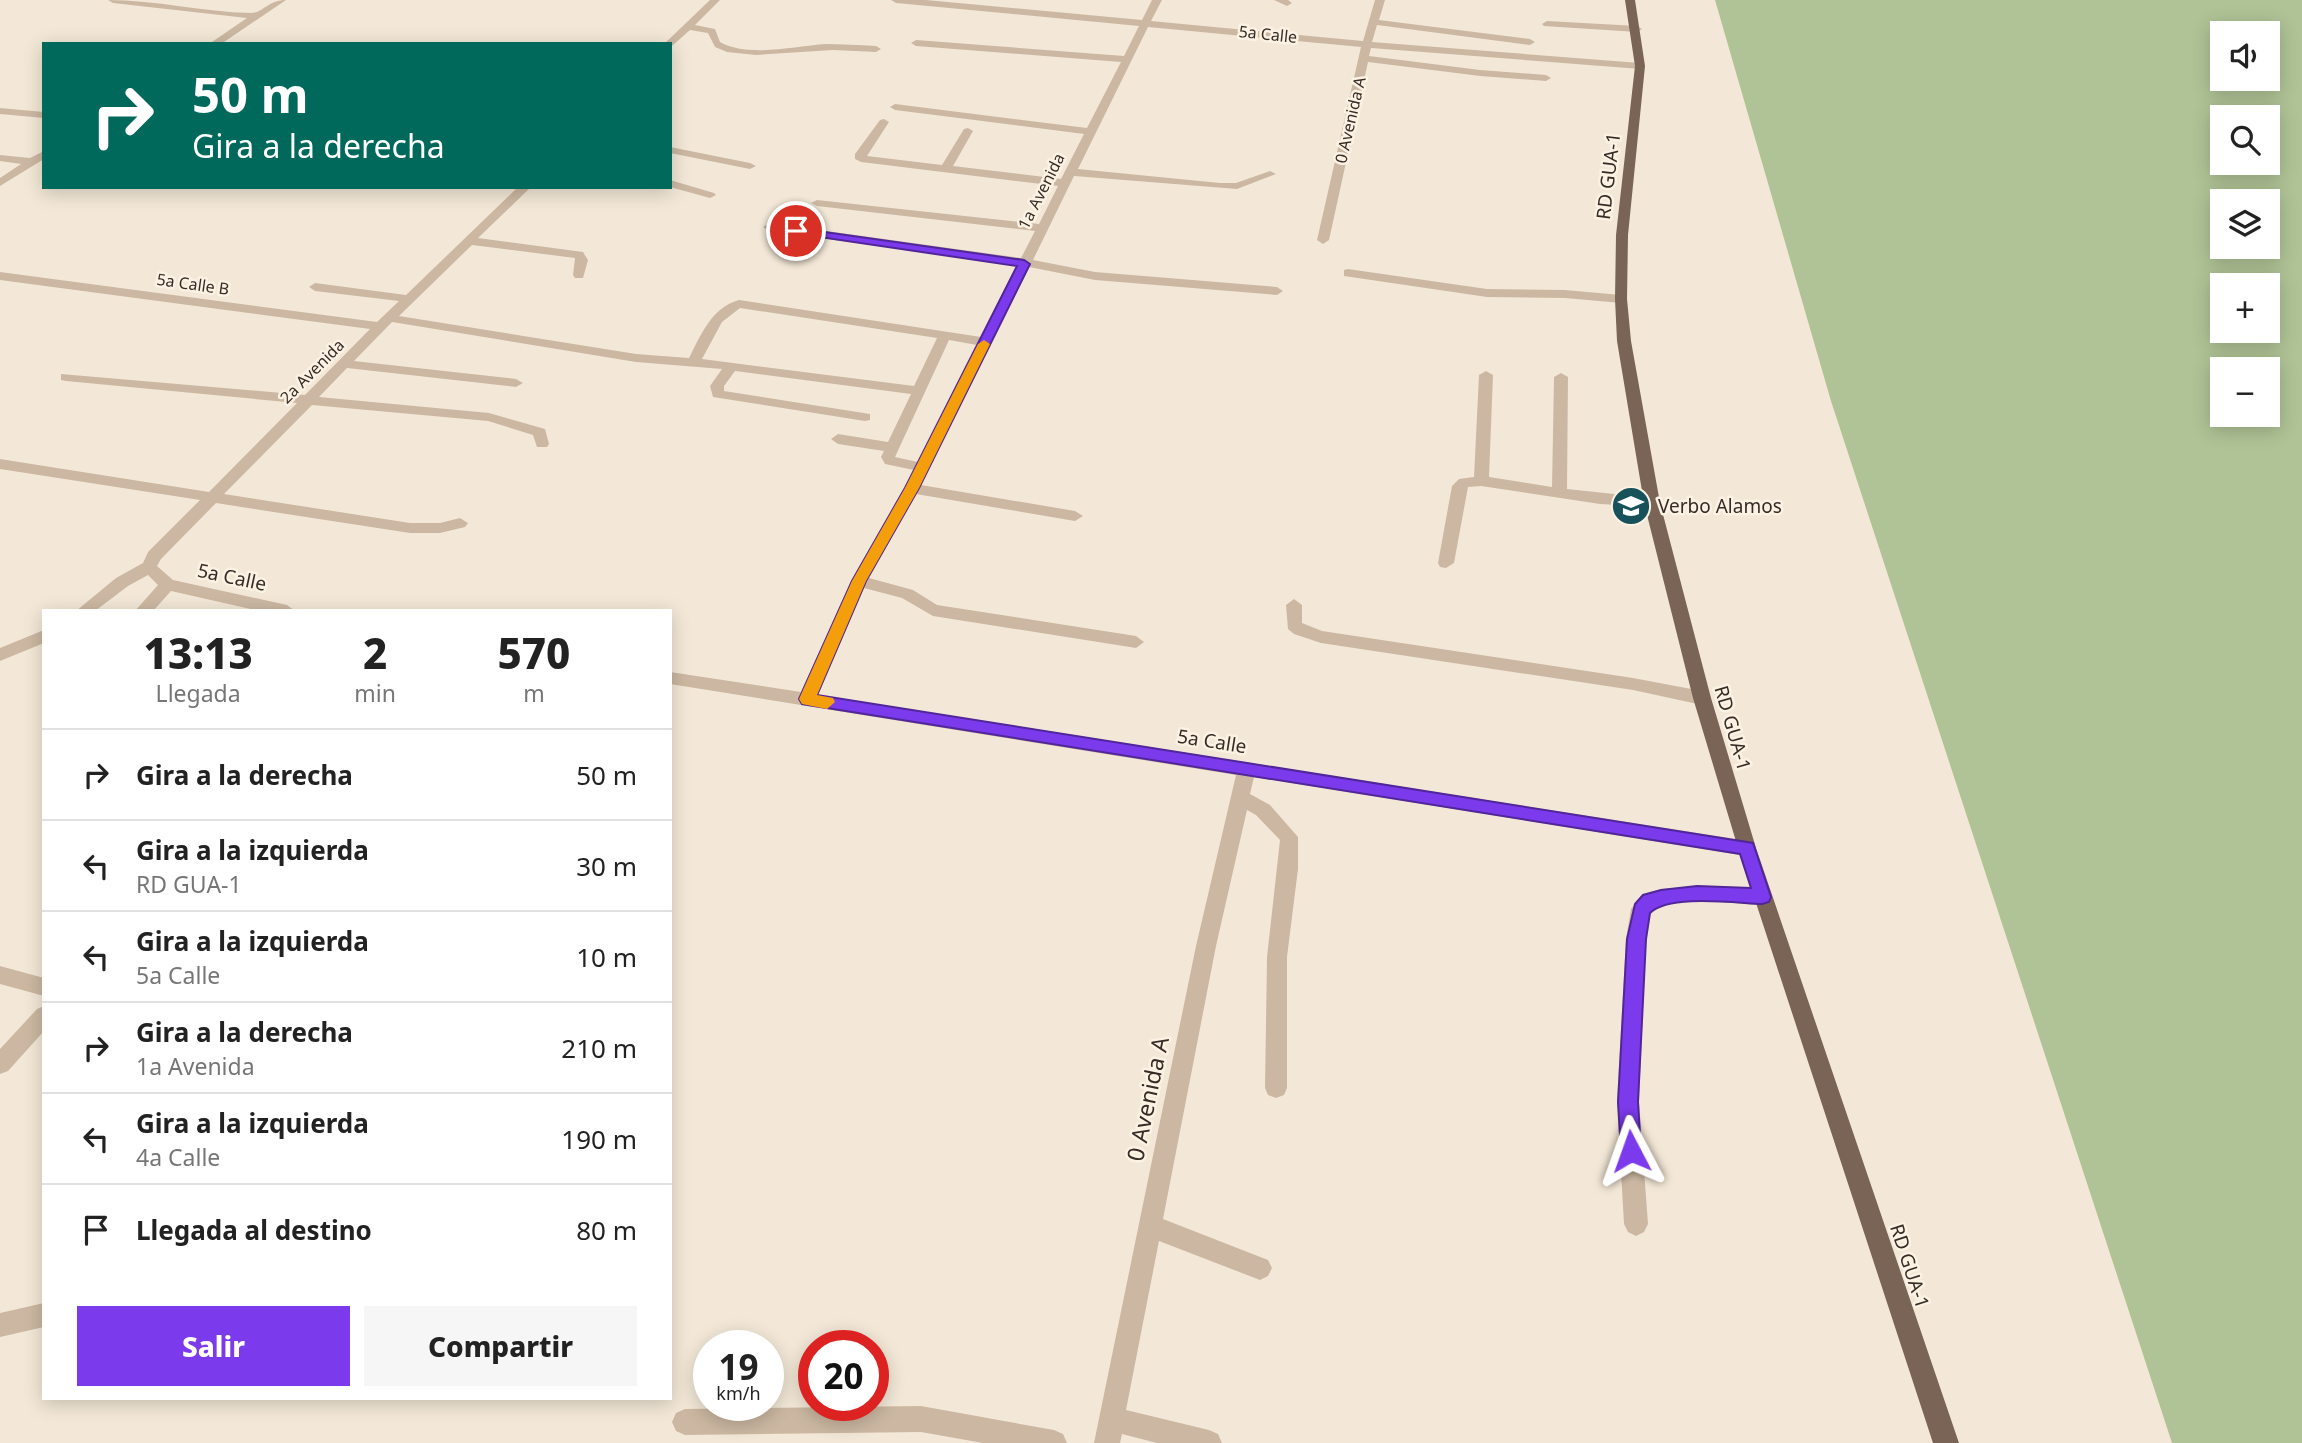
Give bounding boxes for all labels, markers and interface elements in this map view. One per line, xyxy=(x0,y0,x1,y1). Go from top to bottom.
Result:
street label: 5a Calle xyxy=(1238,20,1298,48)
map controls xyxy=(2210,21,2280,427)
button: sound xyxy=(2210,21,2280,91)
text: 50 m xyxy=(192,61,309,127)
icon: right xyxy=(77,70,168,161)
street label: 0 Avenida A xyxy=(1329,74,1371,165)
button: search xyxy=(2210,105,2280,175)
text: Gira a la derecha xyxy=(192,124,445,167)
street label: RD GUA-1 xyxy=(1590,131,1626,221)
street label: 1a Avenida xyxy=(1012,149,1070,233)
button: layers xyxy=(2210,189,2280,259)
pin xyxy=(766,201,826,261)
icon: arrive xyxy=(777,212,815,250)
street label: 5a Calle B xyxy=(155,268,231,300)
button: + xyxy=(2210,273,2280,343)
street label: 2a Avenida xyxy=(275,334,349,408)
button: − xyxy=(2210,357,2280,427)
school or university icon: Verbo Alamos xyxy=(1610,485,1652,527)
place label: Verbo Alamos xyxy=(1658,493,1782,519)
street label: 5a Calle xyxy=(195,557,269,597)
text: 13:13 xyxy=(144,624,253,681)
text: 2 xyxy=(363,624,387,681)
text: 570 xyxy=(498,624,570,681)
text: Llegada xyxy=(156,677,241,709)
text: min xyxy=(354,677,396,709)
text: m xyxy=(523,677,545,709)
street label: RD GUA-1 xyxy=(1708,682,1758,774)
street label: 5a Calle xyxy=(1176,723,1248,759)
icon: right xyxy=(77,756,115,794)
text: Gira a la derecha xyxy=(136,757,353,793)
text: 50 m xyxy=(576,757,637,793)
text: Gira a la izquierda xyxy=(136,832,369,868)
icon: left xyxy=(77,847,115,885)
text: 30 m xyxy=(576,848,637,884)
text: RD GUA-1 xyxy=(136,868,242,900)
text: Gira a la izquierda xyxy=(136,923,369,959)
icon: left xyxy=(77,938,115,976)
text: 10 m xyxy=(576,939,637,975)
text: 5a Calle xyxy=(136,959,220,991)
text: Gira a la derecha xyxy=(136,1014,353,1050)
icon: right xyxy=(77,1029,115,1067)
text: 210 m xyxy=(561,1030,637,1066)
street label: 0 Avenida A xyxy=(1118,1033,1176,1164)
text: 1a Avenida xyxy=(136,1050,255,1082)
text: Gira a la izquierda xyxy=(136,1105,369,1141)
position arrow xyxy=(1594,1114,1668,1188)
icon: left xyxy=(77,1120,115,1158)
text: 190 m xyxy=(561,1121,637,1157)
text: 4a Calle xyxy=(136,1141,220,1173)
icon: arrive xyxy=(77,1211,115,1249)
text: Llegada al destino xyxy=(136,1212,372,1248)
text: 80 m xyxy=(576,1212,637,1248)
street label: RD GUA-1 xyxy=(1884,1220,1936,1312)
button: Salir xyxy=(77,1306,350,1386)
button: Compartir xyxy=(364,1306,637,1386)
speed limit sign: 20 xyxy=(798,1330,889,1421)
text: 19 xyxy=(718,1343,759,1390)
text: km/h xyxy=(716,1381,761,1405)

